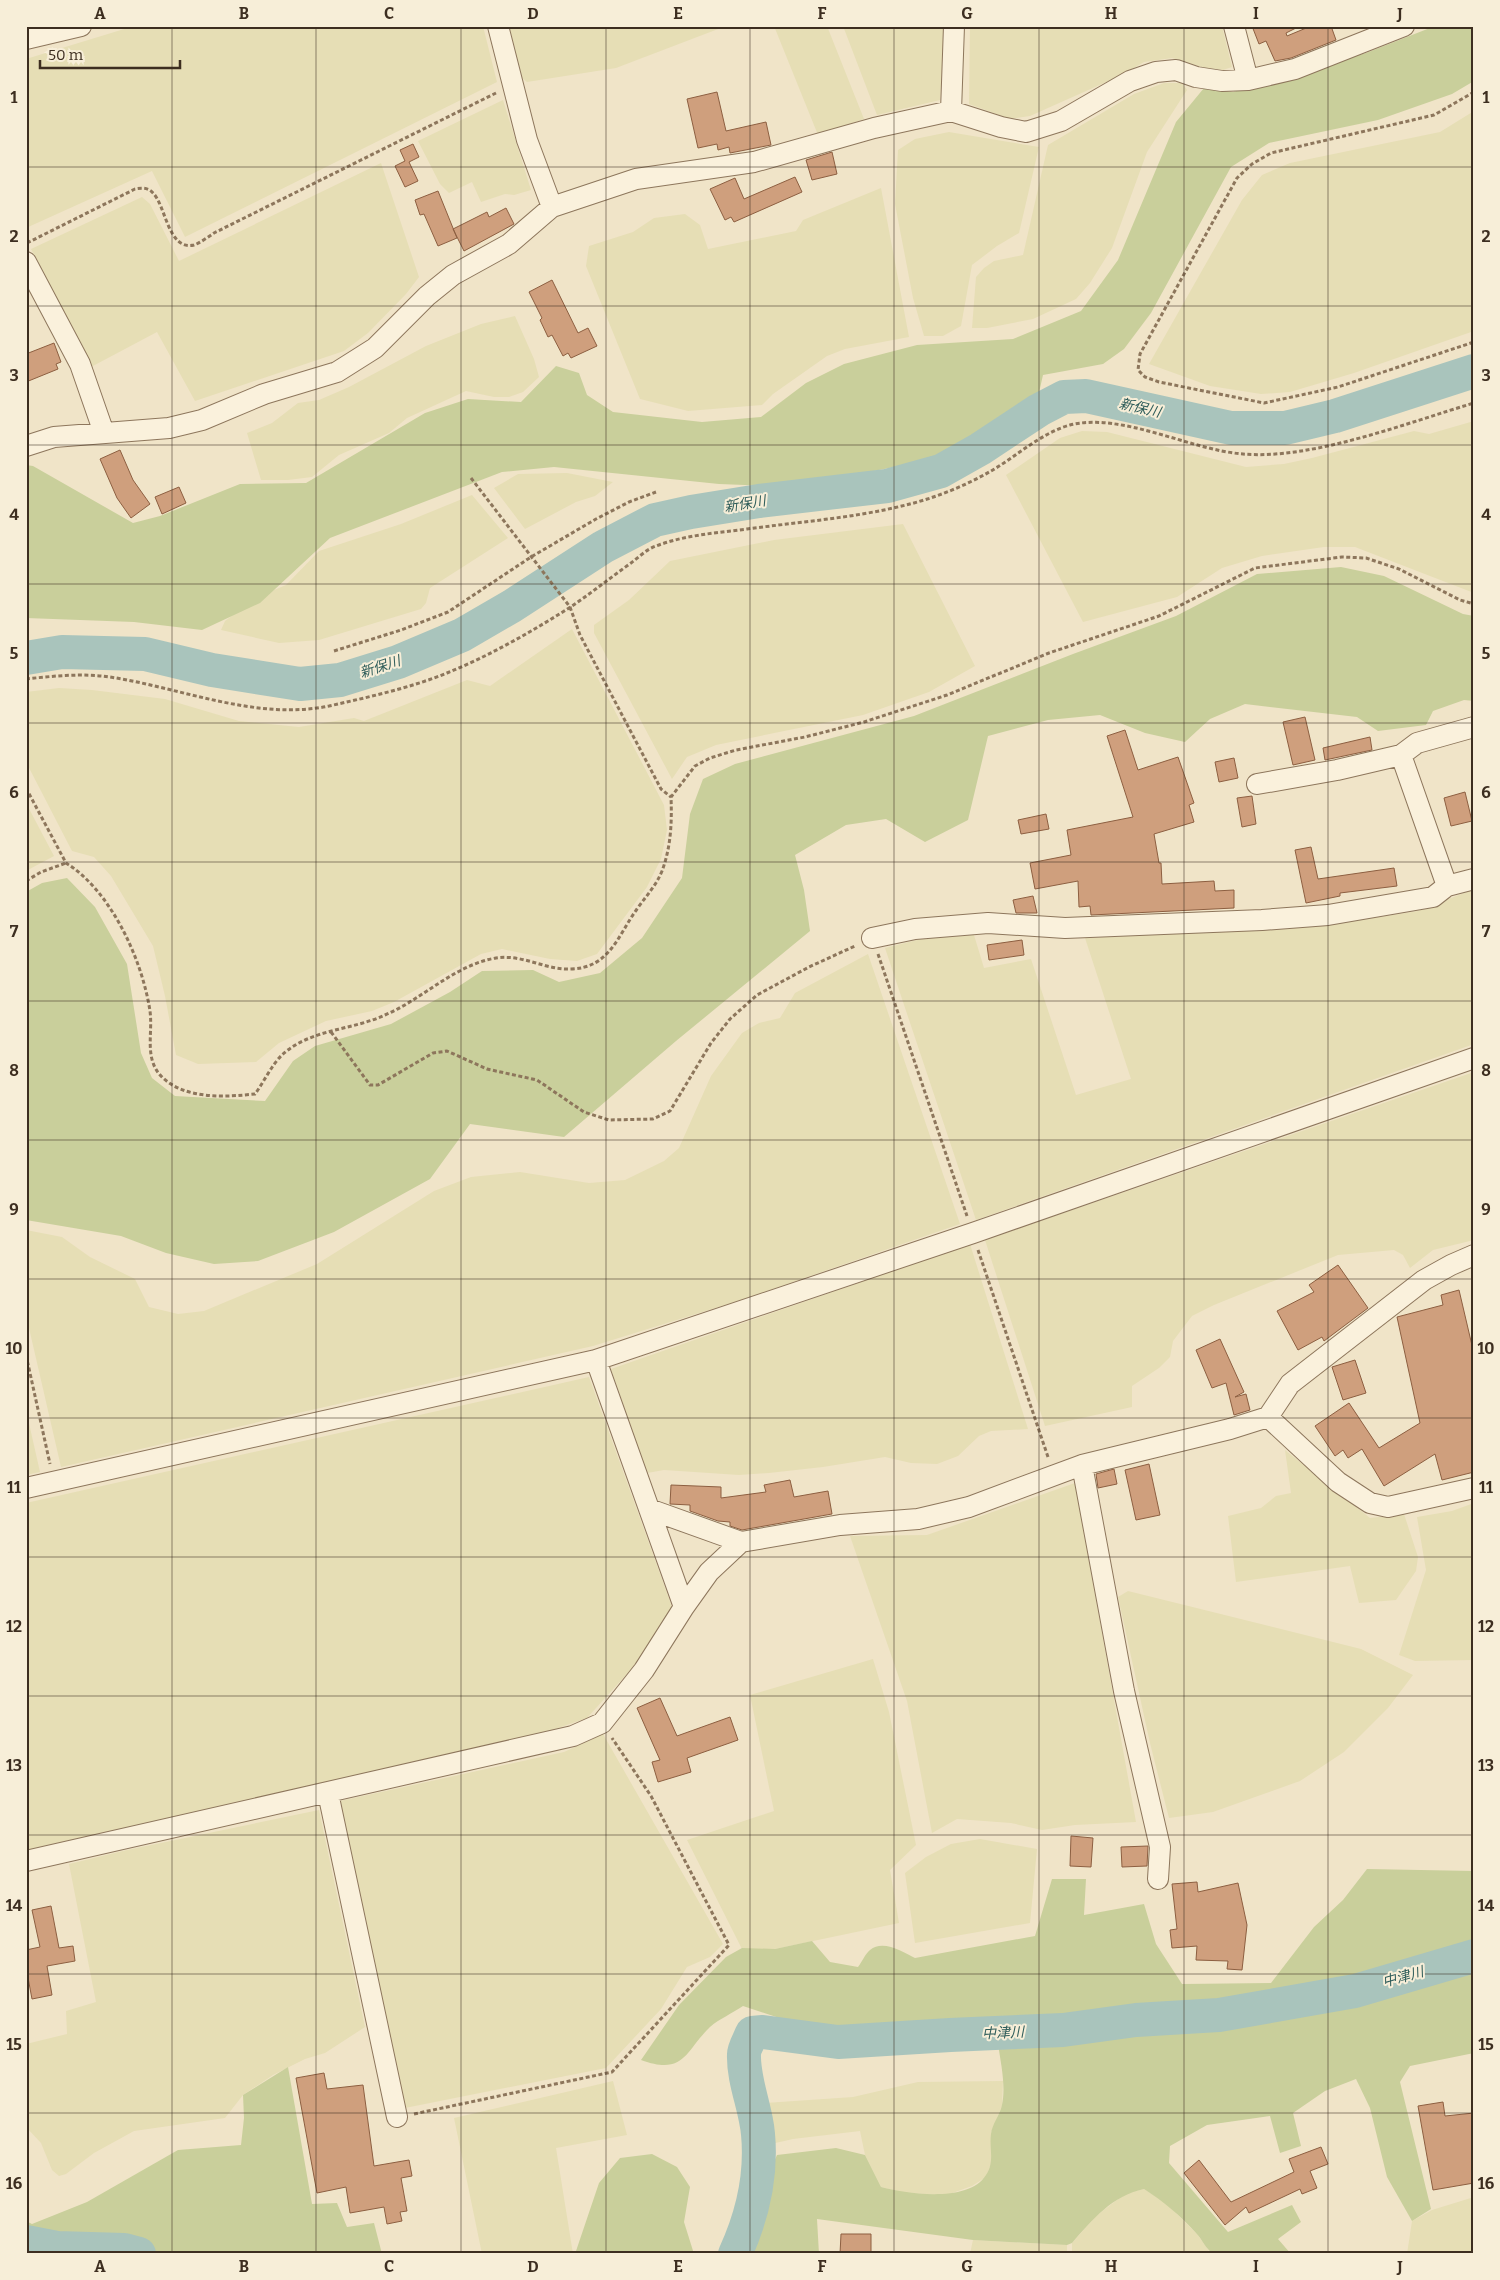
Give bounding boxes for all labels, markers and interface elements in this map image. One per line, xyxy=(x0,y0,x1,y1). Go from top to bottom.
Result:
text: A xyxy=(94,4,106,23)
text: B xyxy=(239,4,249,23)
text: C xyxy=(384,4,394,23)
text: D xyxy=(527,4,539,23)
text: E xyxy=(673,4,683,23)
text: F xyxy=(818,4,827,23)
text: G xyxy=(961,4,973,23)
text: H xyxy=(1105,4,1118,23)
text: I xyxy=(1253,4,1259,23)
text: J xyxy=(1396,4,1403,23)
scale bar xyxy=(40,38,180,70)
text: 50 m xyxy=(48,46,84,64)
text: 1 xyxy=(11,88,18,107)
text: 1 xyxy=(1483,88,1490,107)
text: 2 xyxy=(9,227,19,246)
text: 2 xyxy=(1481,227,1491,246)
text: 3 xyxy=(9,366,19,385)
text: 3 xyxy=(1481,366,1491,385)
water label: 新保川 xyxy=(1118,395,1164,421)
water label: 新保川 xyxy=(723,492,769,516)
text: 4 xyxy=(9,505,19,524)
text: 4 xyxy=(1481,505,1491,524)
text: 5 xyxy=(10,644,19,663)
text: 5 xyxy=(1482,644,1491,663)
water label: 新保川 xyxy=(357,652,405,682)
text: 6 xyxy=(9,783,19,802)
text: 6 xyxy=(1481,783,1491,802)
text: 7 xyxy=(10,922,19,941)
text: 7 xyxy=(1482,922,1491,941)
text: 8 xyxy=(9,1061,19,1080)
text: 8 xyxy=(1481,1061,1491,1080)
text: 9 xyxy=(9,1200,19,1219)
text: 9 xyxy=(1481,1200,1491,1219)
text: 10 xyxy=(5,1339,23,1358)
text: 10 xyxy=(1477,1339,1495,1358)
text: 11 xyxy=(7,1478,21,1497)
text: 11 xyxy=(1479,1478,1493,1497)
text: 12 xyxy=(6,1617,22,1636)
text: 12 xyxy=(1478,1617,1494,1636)
text: 13 xyxy=(6,1756,22,1775)
text: 13 xyxy=(1478,1756,1494,1775)
text: 14 xyxy=(6,1896,23,1915)
text: 14 xyxy=(1478,1896,1495,1915)
water label: 中津川 xyxy=(1380,1962,1427,1991)
water label: 中津川 xyxy=(982,2023,1026,2043)
text: 15 xyxy=(6,2035,22,2054)
text: 15 xyxy=(1478,2035,1494,2054)
text: 16 xyxy=(6,2174,23,2193)
text: 16 xyxy=(1478,2174,1495,2193)
text: A xyxy=(94,2257,106,2276)
text: B xyxy=(239,2257,249,2276)
text: C xyxy=(384,2257,394,2276)
text: D xyxy=(527,2257,539,2276)
text: E xyxy=(673,2257,683,2276)
text: F xyxy=(818,2257,827,2276)
text: G xyxy=(961,2257,973,2276)
text: H xyxy=(1105,2257,1118,2276)
text: I xyxy=(1253,2257,1259,2276)
text: J xyxy=(1396,2257,1403,2276)

